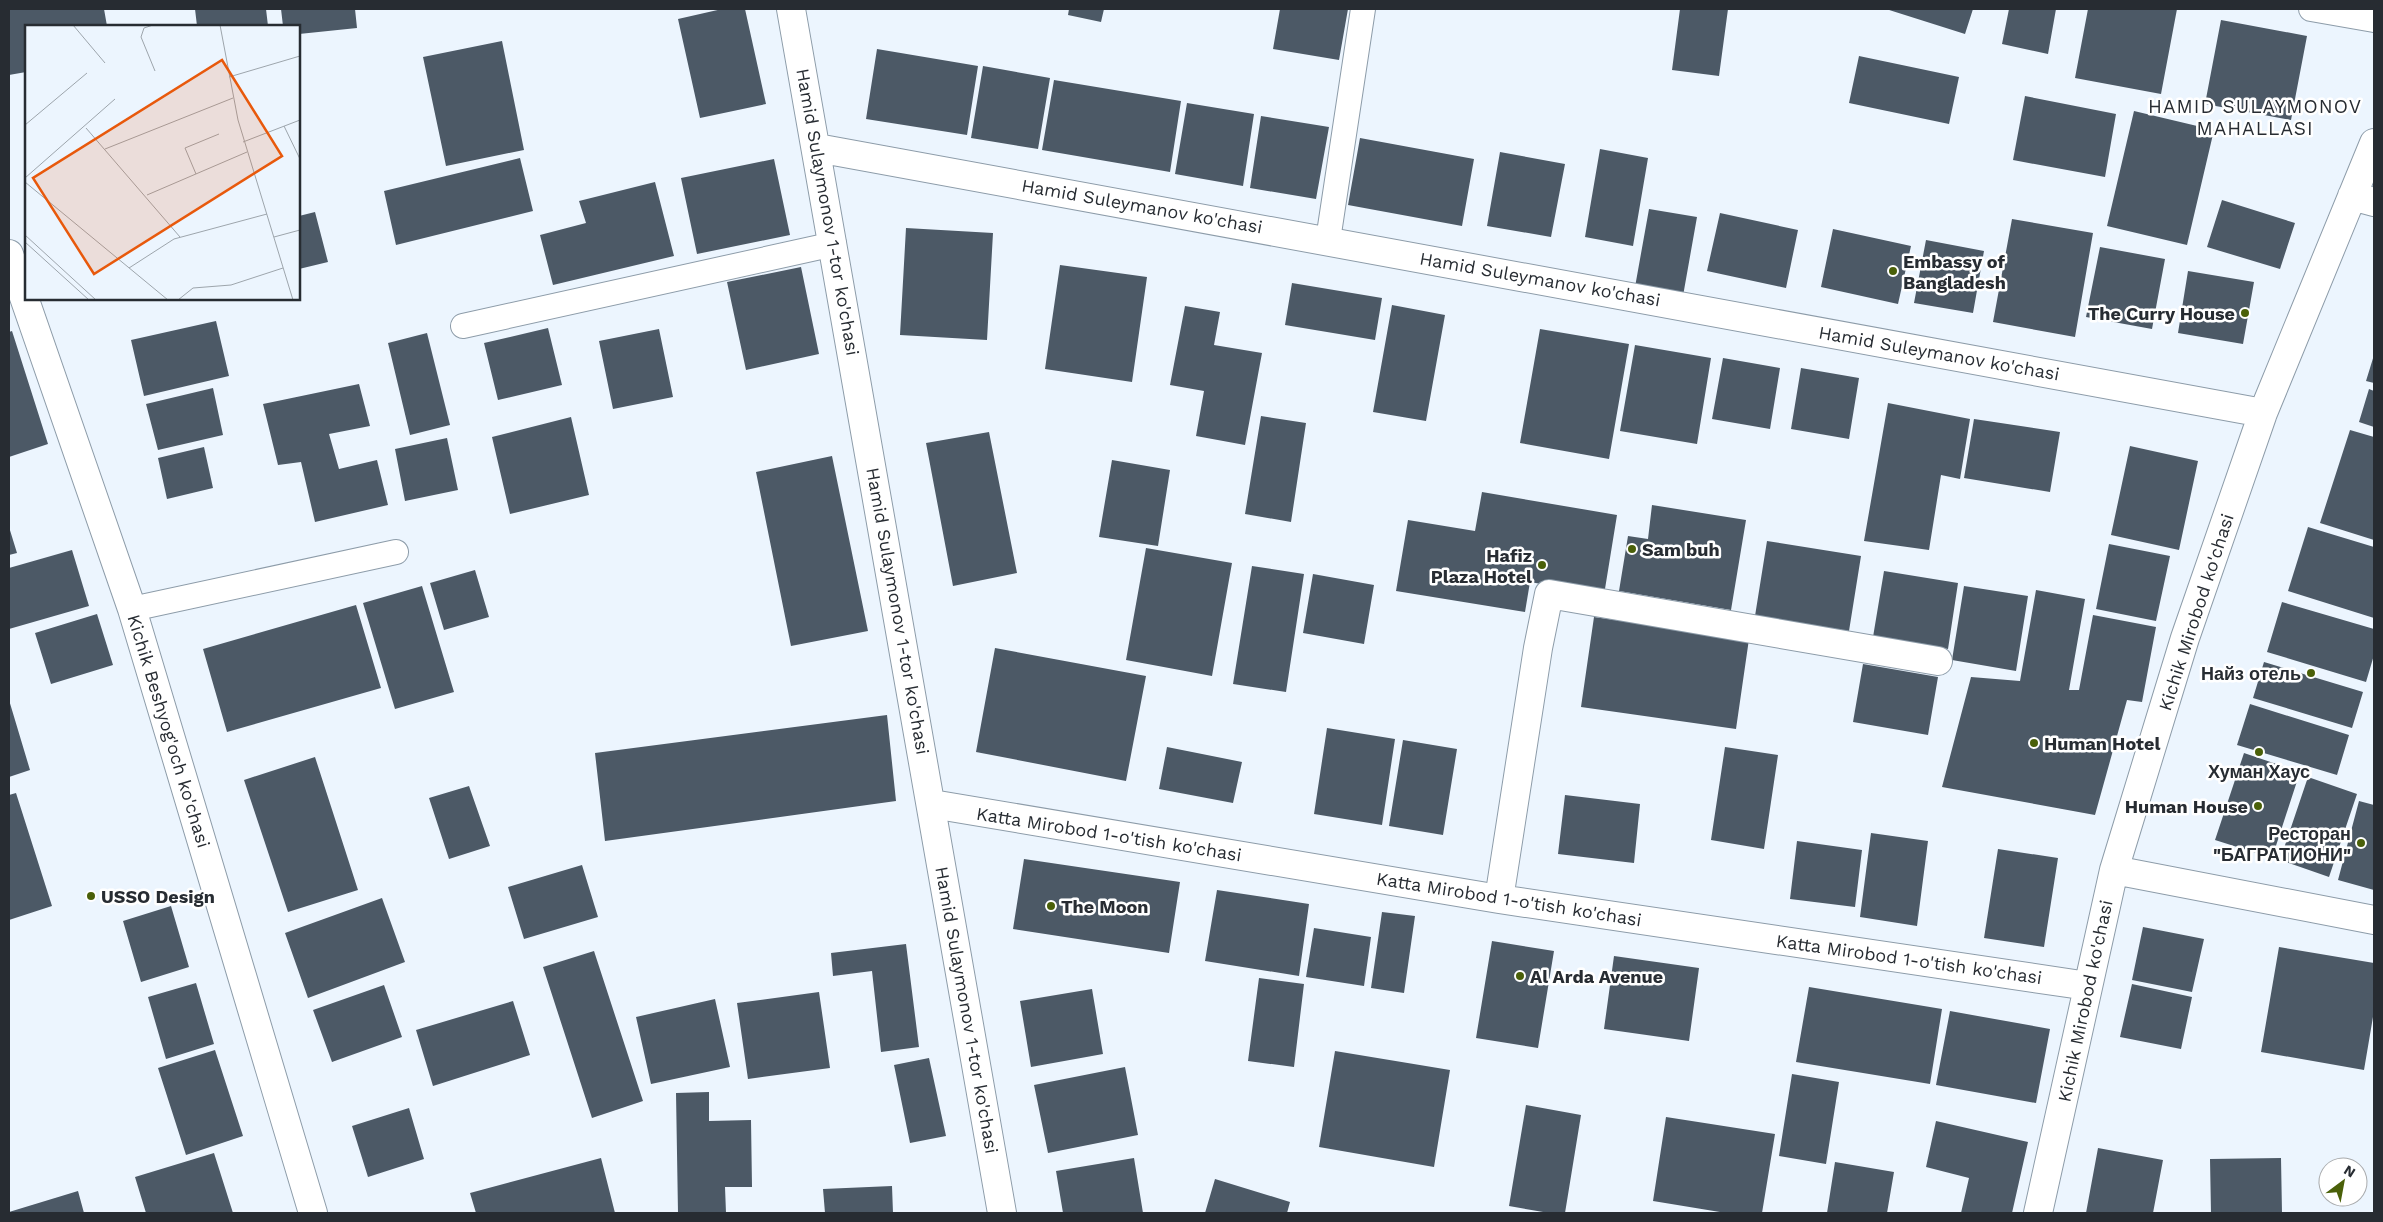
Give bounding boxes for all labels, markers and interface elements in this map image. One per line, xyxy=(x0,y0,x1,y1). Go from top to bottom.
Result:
inset map xyxy=(25,25,300,300)
street label: Hamid Sulaymonov 1-tor ko'chasi xyxy=(792,67,864,357)
district label: HAMID SULAYMONOV MAHALLASI xyxy=(2148,95,2362,140)
street label: Hamid Suleymanov ko'chasi xyxy=(1020,174,1264,238)
street label: Hamid Suleymanov ko'chasi xyxy=(1418,247,1662,311)
place label: Embassy of Bangladesh xyxy=(1903,251,2006,293)
marker: Embassy of Bangladesh xyxy=(1887,265,1899,277)
place label: The Curry House xyxy=(2088,303,2235,324)
marker: The Curry House xyxy=(2239,307,2251,319)
street label: Hamid Suleymanov ko'chasi xyxy=(1817,321,2061,385)
street label: Hamid Sulaymonov 1-tor ko'chasi xyxy=(862,466,934,756)
street label: Kichik Mirobod ko'chasi xyxy=(2154,511,2238,713)
place label: Sam buh xyxy=(1642,539,1720,560)
marker: Sam buh xyxy=(1626,543,1638,555)
place label: Hafiz Plaza Hotel xyxy=(1431,545,1532,587)
marker: Hafiz Plaza Hotel xyxy=(1536,559,1548,571)
street label: Kichik Beshyog'och ko'chasi xyxy=(123,612,215,850)
place label: Найз отель xyxy=(2201,663,2301,684)
marker: Найз отель xyxy=(2305,667,2317,679)
place label: Human Hotel xyxy=(2044,733,2160,754)
marker: Human Hotel xyxy=(2028,737,2040,749)
marker: Хуман Хаус xyxy=(2253,746,2265,758)
place label: Хуман Хаус xyxy=(2208,761,2310,782)
place label: Human House xyxy=(2125,796,2248,817)
marker: Human House xyxy=(2252,800,2264,812)
street label: Katta Mirobod 1-o'tish ko'chasi xyxy=(975,803,1243,865)
place label: Ресторан "БАГРАТИОНИ" xyxy=(2213,823,2351,865)
marker: Ресторан "БАГРАТИОНИ" xyxy=(2355,837,2367,849)
street label: Hamid Sulaymonov 1-tor ko'chasi xyxy=(931,865,1003,1155)
street label: Katta Mirobod 1-o'tish ko'chasi xyxy=(1375,868,1643,930)
place label: USSO Design xyxy=(101,886,215,907)
marker: USSO Design xyxy=(85,890,97,902)
place label: The Moon xyxy=(1061,896,1148,917)
street label: Kichik Mirobod ko'chasi xyxy=(2053,898,2117,1104)
marker: The Moon xyxy=(1045,900,1057,912)
street label: Katta Mirobod 1-o'tish ko'chasi xyxy=(1775,930,2043,988)
place label: Al Arda Avenue xyxy=(1530,966,1663,987)
marker: Al Arda Avenue xyxy=(1514,970,1526,982)
north arrow xyxy=(2318,1157,2368,1207)
text: N xyxy=(2341,1161,2359,1181)

